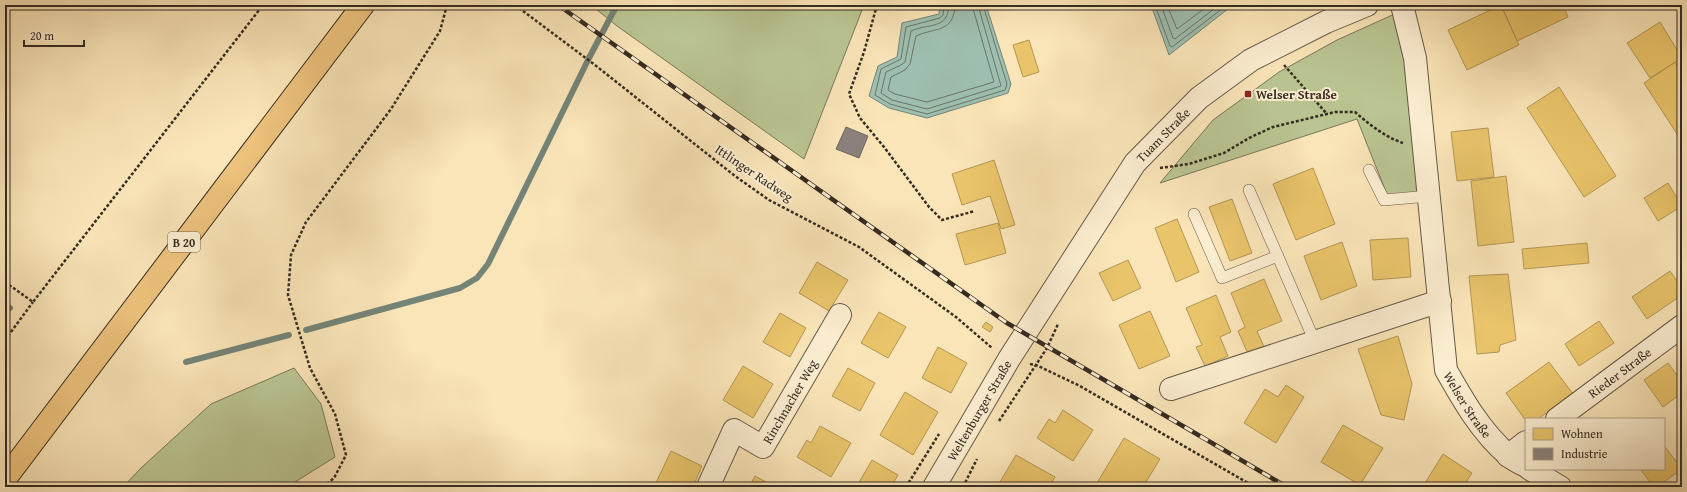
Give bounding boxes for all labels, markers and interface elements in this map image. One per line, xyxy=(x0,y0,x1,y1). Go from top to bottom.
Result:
scale bar xyxy=(24,22,84,48)
text: 20 m xyxy=(30,27,54,44)
place label: Welser Straße xyxy=(1256,85,1337,104)
marker: Welser Straße xyxy=(1243,89,1253,99)
street label: Tuam Straße xyxy=(1131,103,1194,166)
street label: Ittlinger Radweg xyxy=(711,140,797,207)
road number: B 20 xyxy=(168,232,200,252)
street label: Rieder Straße xyxy=(1584,343,1655,402)
street label: Rinchnacher Weg xyxy=(757,355,822,447)
street label: Weltenburger Straße xyxy=(942,356,1016,464)
street label: Welser Straße xyxy=(1439,368,1496,442)
legend xyxy=(1525,418,1665,470)
text: Wohnen xyxy=(1561,425,1603,442)
text: Industrie xyxy=(1561,445,1608,462)

